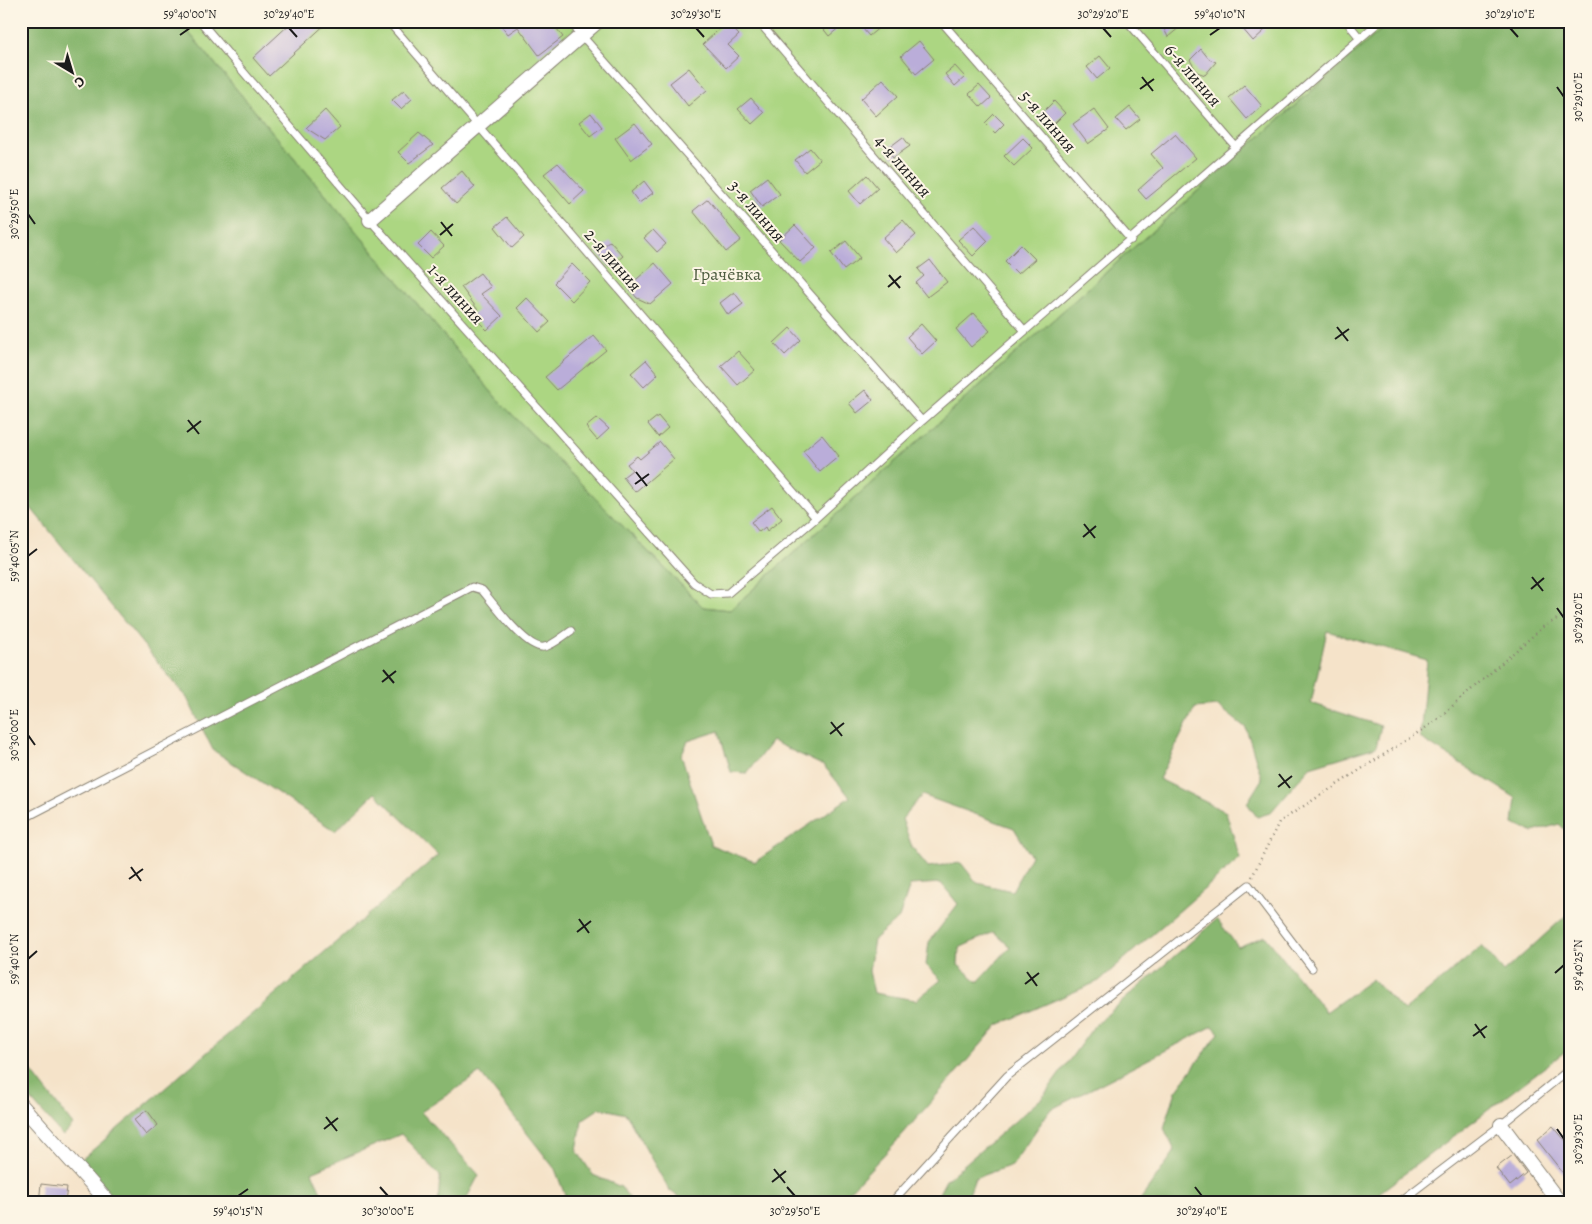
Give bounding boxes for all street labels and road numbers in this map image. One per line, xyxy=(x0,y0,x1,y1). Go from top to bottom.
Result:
street label: 6-я линия xyxy=(1159,38,1227,112)
street label: 5-я линия xyxy=(1014,85,1082,157)
street label: 4-я линия xyxy=(869,129,937,203)
street label: 3-я линия xyxy=(723,175,791,247)
street label: 2-я линия xyxy=(579,223,647,297)
street label: 1-я линия xyxy=(422,258,490,330)

